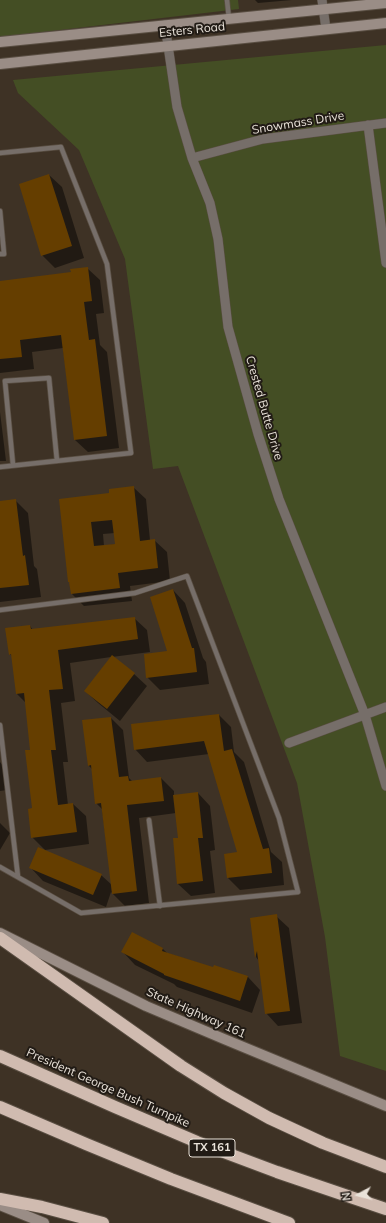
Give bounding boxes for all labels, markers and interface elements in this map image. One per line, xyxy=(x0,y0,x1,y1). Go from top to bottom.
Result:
street label: Esters Road xyxy=(158,19,226,41)
street label: Snowmass Drive xyxy=(251,109,345,137)
street label: Crested Butte Drive xyxy=(242,354,286,462)
street label: State Highway 161 xyxy=(144,985,248,1041)
street label: President George Bush Turnpike xyxy=(24,1045,192,1131)
road number: TX 161 xyxy=(189,1139,235,1157)
north arrow xyxy=(338,1175,378,1215)
text: N xyxy=(339,1191,354,1201)

